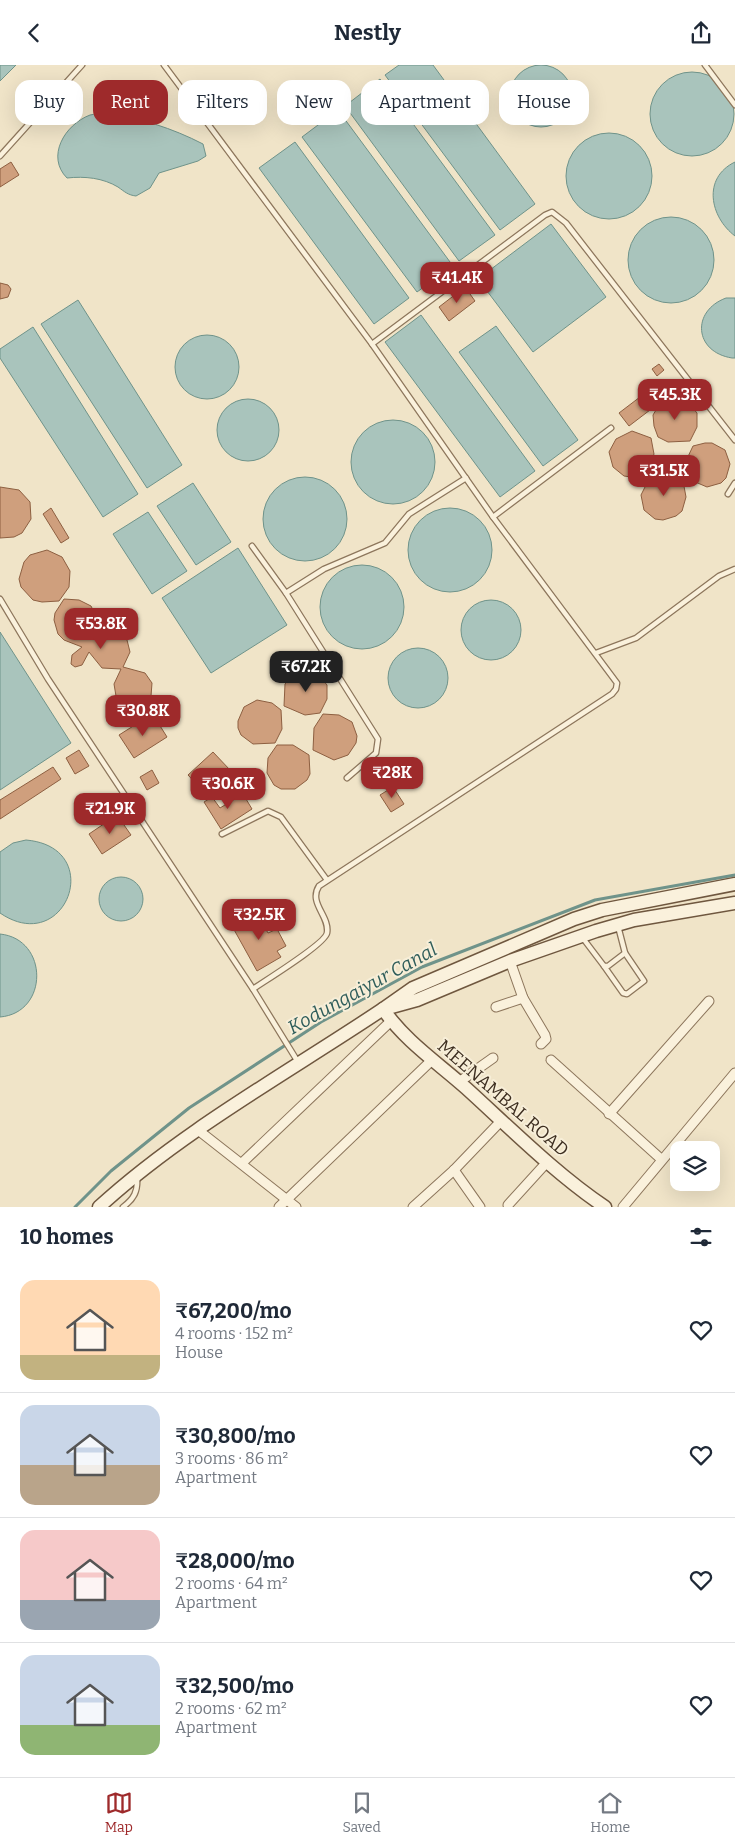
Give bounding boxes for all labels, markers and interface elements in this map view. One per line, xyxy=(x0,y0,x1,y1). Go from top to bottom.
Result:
icon: back xyxy=(20,19,48,47)
text: Nestly xyxy=(334,19,401,46)
icon: share xyxy=(687,19,715,47)
chip: Buy xyxy=(15,80,83,125)
chip: Rent xyxy=(93,80,168,125)
chip: Filters xyxy=(178,80,267,125)
chip: New xyxy=(277,80,351,125)
chip: Apartment xyxy=(361,80,489,125)
chip: House xyxy=(499,80,589,125)
pin: ₹41.4K xyxy=(416,261,498,304)
text: ₹41.4K xyxy=(431,268,483,287)
pin: ₹45.3K xyxy=(634,379,716,421)
text: ₹45.3K xyxy=(649,385,701,404)
pin: ₹31.5K xyxy=(623,455,705,497)
text: ₹31.5K xyxy=(639,461,689,480)
pin: ₹53.8K xyxy=(60,607,142,650)
text: ₹53.8K xyxy=(75,614,127,633)
pin: ₹67.2K xyxy=(265,651,347,693)
text: ₹67.2K xyxy=(281,657,331,676)
pin: ₹30.8K xyxy=(102,695,184,737)
text: ₹30.8K xyxy=(116,701,170,720)
pin: ₹28K xyxy=(362,757,422,799)
text: ₹28K xyxy=(372,763,412,782)
pin: ₹30.6K xyxy=(187,767,269,810)
text: ₹30.6K xyxy=(202,774,254,793)
pin: ₹21.9K xyxy=(69,793,151,835)
text: ₹21.9K xyxy=(85,799,135,818)
pin: ₹32.5K xyxy=(218,899,300,941)
text: ₹32.5K xyxy=(233,905,285,924)
water label: Kodungaiyur Canal xyxy=(284,938,441,1039)
street label: MEENAMBAL ROAD xyxy=(433,1035,573,1161)
map controls xyxy=(670,1141,720,1191)
button: layers xyxy=(670,1141,720,1191)
icon: filters xyxy=(687,1223,715,1251)
text: 10 homes xyxy=(20,1224,114,1250)
text: ₹67,200/mo xyxy=(175,1298,292,1324)
icon: home xyxy=(60,1300,120,1360)
icon: heart xyxy=(687,1316,715,1344)
text: 4 rooms · 152 m² xyxy=(175,1324,293,1343)
text: House xyxy=(175,1343,223,1362)
text: ₹30,800/mo xyxy=(175,1423,296,1449)
icon: home xyxy=(60,1425,120,1485)
icon: heart xyxy=(687,1441,715,1469)
text: 3 rooms · 86 m² xyxy=(175,1449,288,1468)
text: Apartment xyxy=(175,1468,257,1487)
text: ₹28,000/mo xyxy=(175,1548,295,1574)
icon: home xyxy=(60,1550,120,1610)
icon: heart xyxy=(687,1566,715,1594)
text: 2 rooms · 64 m² xyxy=(175,1574,288,1593)
text: Apartment xyxy=(175,1593,257,1612)
text: ₹32,500/mo xyxy=(175,1673,294,1699)
icon: home xyxy=(60,1675,120,1735)
icon: heart xyxy=(687,1691,715,1719)
text: 2 rooms · 62 m² xyxy=(175,1699,287,1718)
text: Apartment xyxy=(175,1718,257,1737)
tab: Map xyxy=(105,1789,133,1836)
tab: Saved xyxy=(342,1789,381,1836)
tab: Home xyxy=(590,1789,630,1836)

